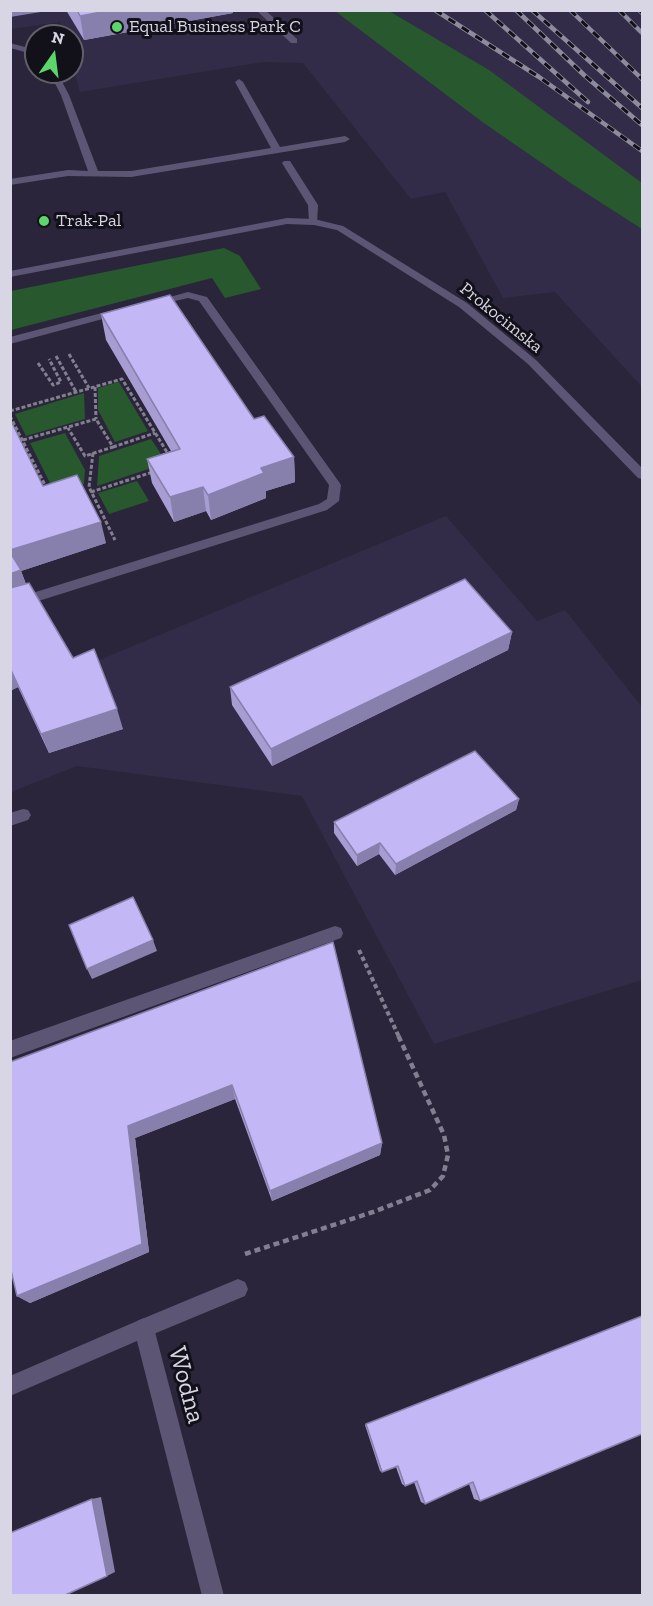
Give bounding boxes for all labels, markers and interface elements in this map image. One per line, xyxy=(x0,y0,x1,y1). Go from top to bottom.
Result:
place label: Equal Business Park C xyxy=(129,16,301,38)
marker: Equal Business Park C xyxy=(110,20,124,34)
north arrow xyxy=(24,24,84,84)
text: N xyxy=(50,27,66,49)
place label: Trak-Pal xyxy=(56,210,121,232)
marker: Trak-Pal xyxy=(37,214,51,228)
street label: Prokocimska xyxy=(455,278,547,358)
street label: Wodna xyxy=(161,1343,211,1427)

